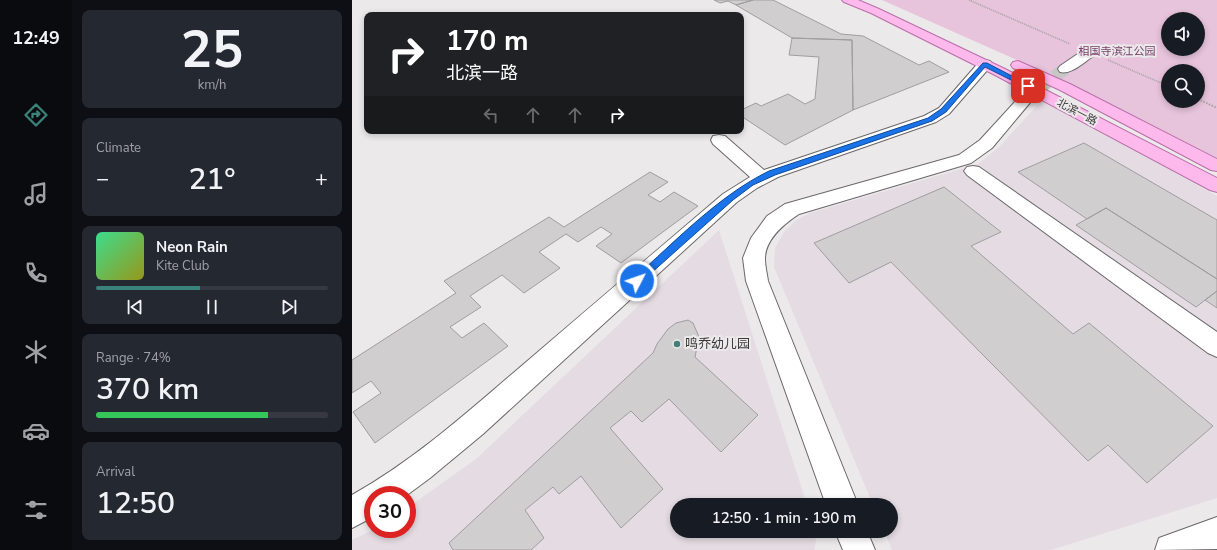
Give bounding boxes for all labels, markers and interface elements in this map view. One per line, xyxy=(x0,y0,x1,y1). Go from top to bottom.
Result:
map controls xyxy=(1161,12,1205,108)
button: sound xyxy=(1161,12,1205,56)
text: 25 xyxy=(181,14,243,85)
text: 170 m xyxy=(446,22,529,60)
text: 12:49 xyxy=(12,26,60,50)
icon: right xyxy=(380,28,432,80)
park label: 相国寺滨江公园 xyxy=(1079,44,1156,59)
text: 北滨一路 xyxy=(446,61,518,85)
button: search xyxy=(1161,64,1205,108)
pin xyxy=(1011,69,1045,103)
icon: arrive xyxy=(1017,75,1039,97)
text: km/h xyxy=(198,76,226,94)
street label: 北滨一路 xyxy=(1054,95,1100,129)
icon: directions xyxy=(22,101,50,129)
icon: left xyxy=(480,104,502,126)
icon: ahead xyxy=(522,104,544,126)
icon: ahead xyxy=(564,104,586,126)
icon: right xyxy=(606,104,628,126)
text: Climate xyxy=(96,139,141,157)
text: 21° xyxy=(188,159,236,200)
text: − xyxy=(96,164,109,194)
text: + xyxy=(315,164,328,194)
icon: music xyxy=(22,180,50,208)
text: Neon Rain xyxy=(156,237,228,257)
text: Kite Club xyxy=(156,257,209,275)
icon: phone xyxy=(22,259,50,287)
position arrow xyxy=(616,260,658,302)
icon: previous xyxy=(124,296,146,318)
icon: pause xyxy=(201,296,223,318)
icon: next xyxy=(278,296,300,318)
place label: 鸣乔幼儿园 xyxy=(685,335,750,353)
icon: climate xyxy=(22,338,50,366)
marker: 鸣乔幼儿园 xyxy=(672,339,682,349)
text: Range · 74% xyxy=(96,349,171,367)
text: 370 km xyxy=(96,369,199,410)
icon: car xyxy=(22,417,50,445)
text: Arrival xyxy=(96,463,135,481)
text: 12:50 xyxy=(96,483,175,524)
speed limit sign: 30 xyxy=(364,486,416,538)
icon: filters xyxy=(22,496,50,524)
text: 12:50 · 1 min · 190 m xyxy=(712,508,856,528)

